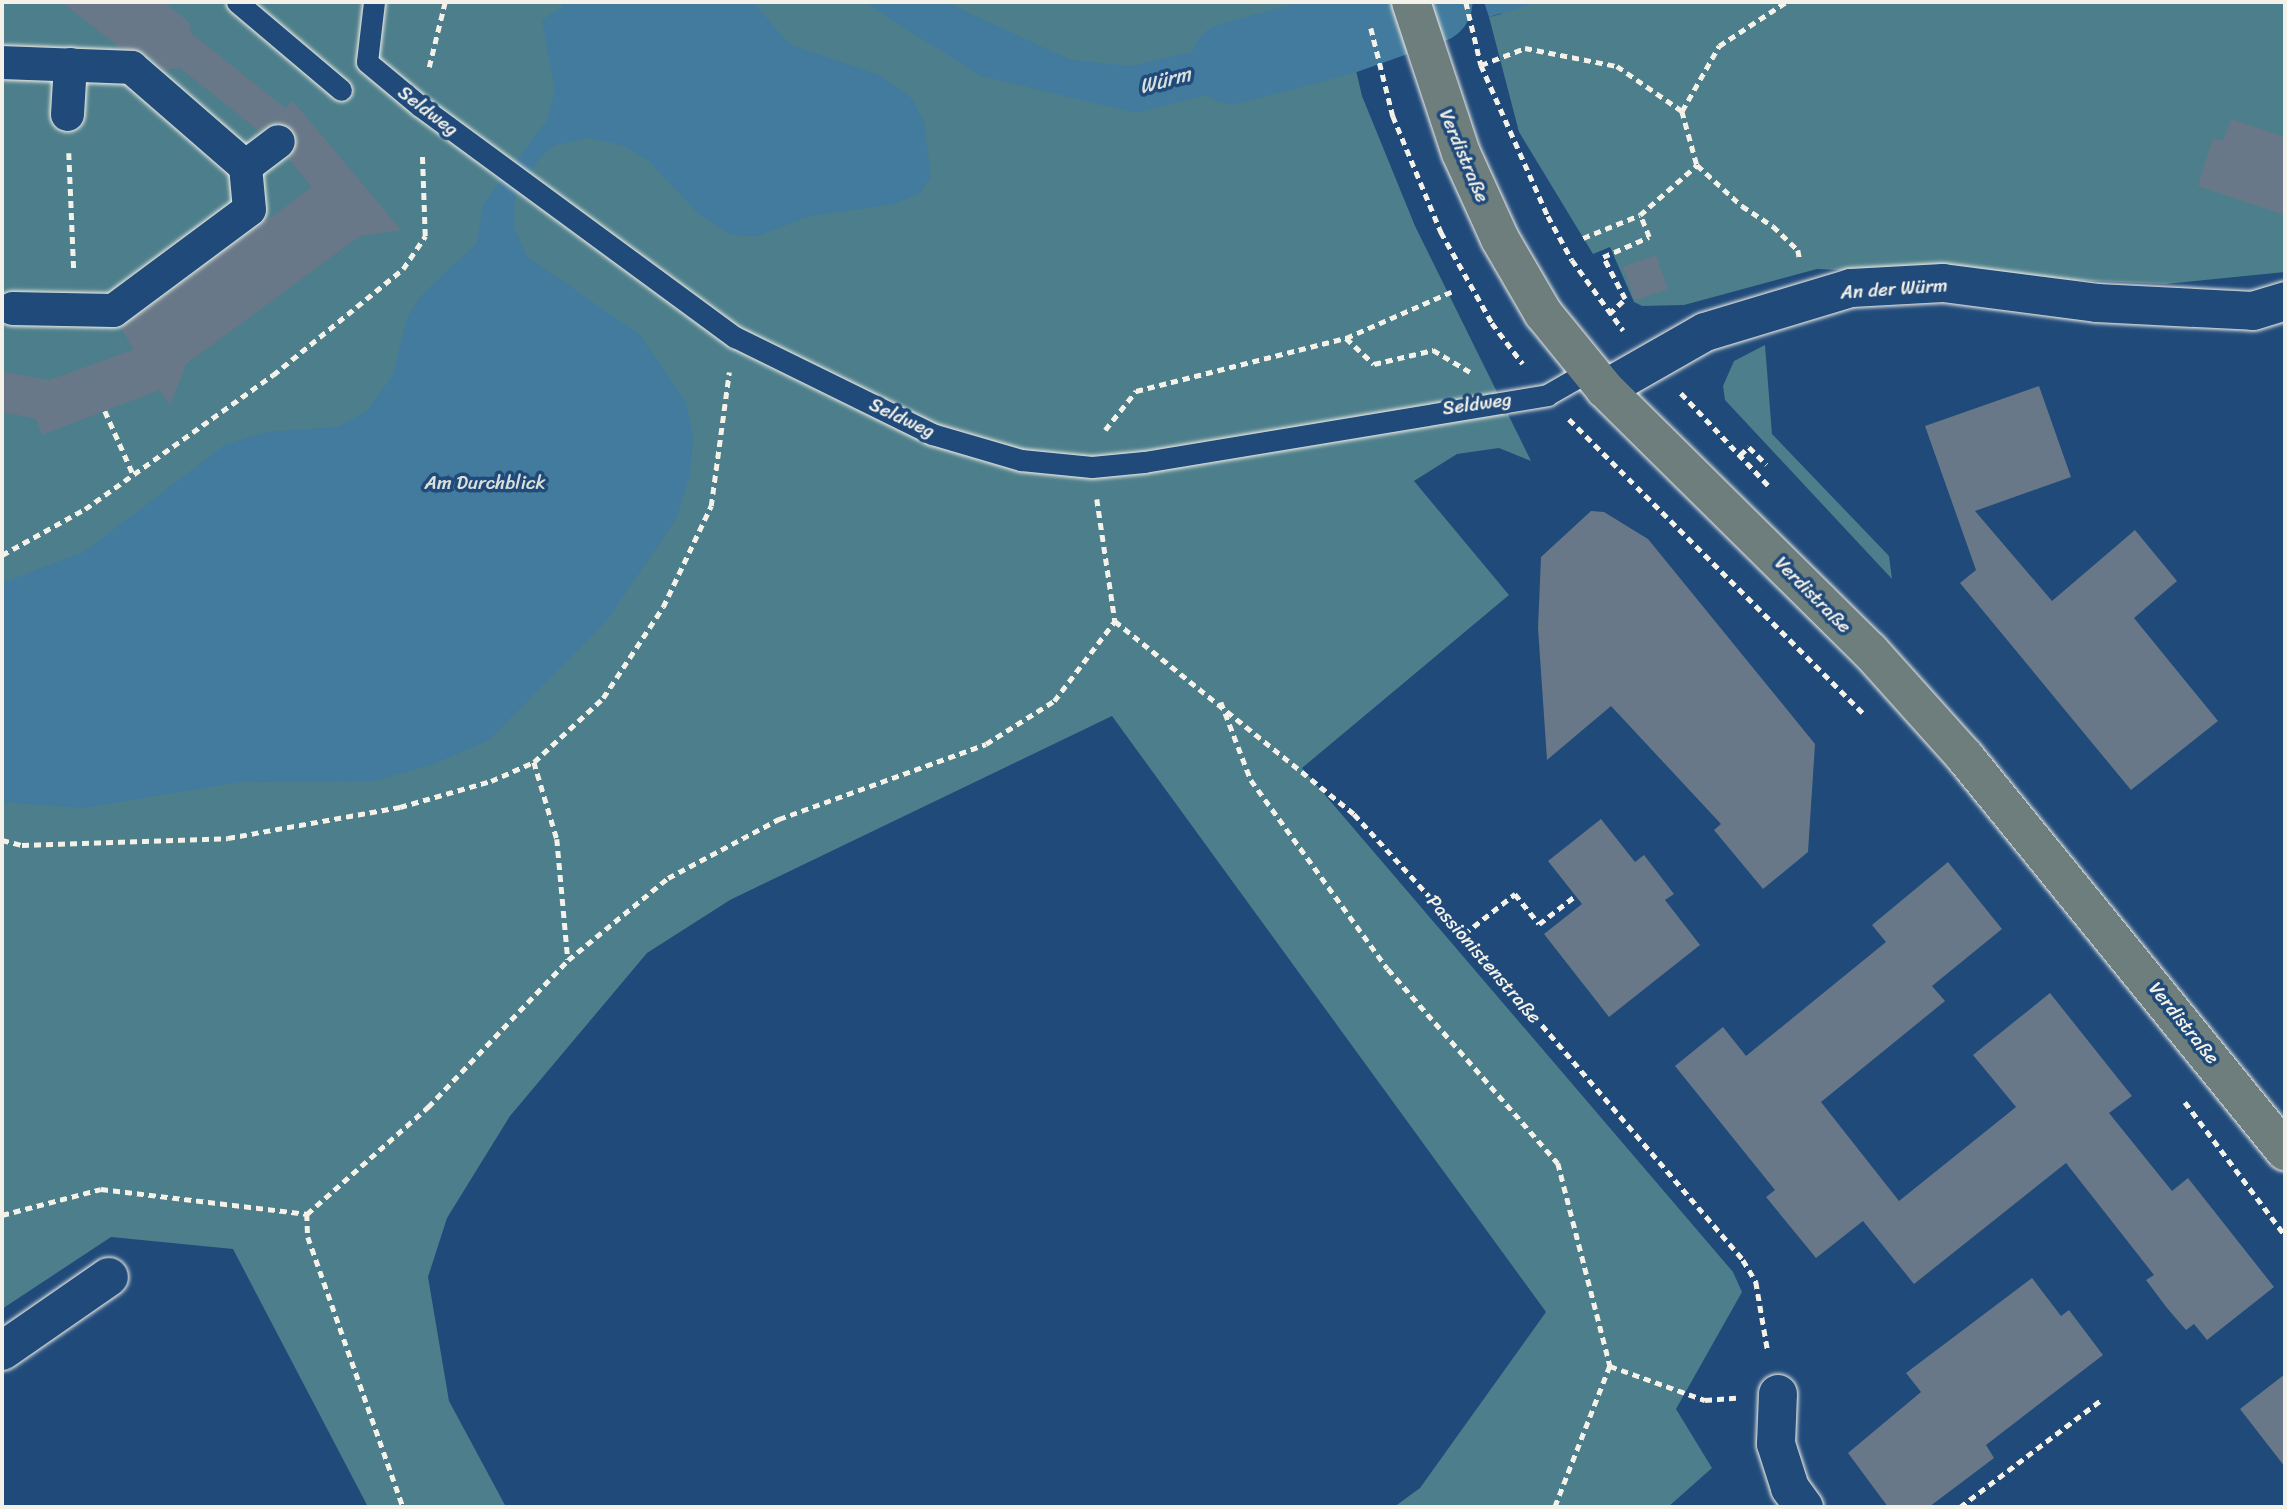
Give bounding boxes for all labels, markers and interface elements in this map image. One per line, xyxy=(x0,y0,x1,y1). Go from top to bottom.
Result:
water label: Würm xyxy=(1137,61,1193,99)
street label: Seldweg xyxy=(393,81,463,141)
street label: Verdistraße xyxy=(1434,106,1494,206)
street label: An der Würm xyxy=(1840,274,1948,304)
street label: Seldweg xyxy=(1441,388,1513,420)
street label: Seldweg xyxy=(866,393,938,443)
park label: Am Durchblick xyxy=(424,472,546,494)
street label: Verdistraße xyxy=(1770,552,1856,638)
street label: Passionistenstraße xyxy=(1422,890,1546,1028)
street label: Verdistraße xyxy=(2144,977,2224,1069)

